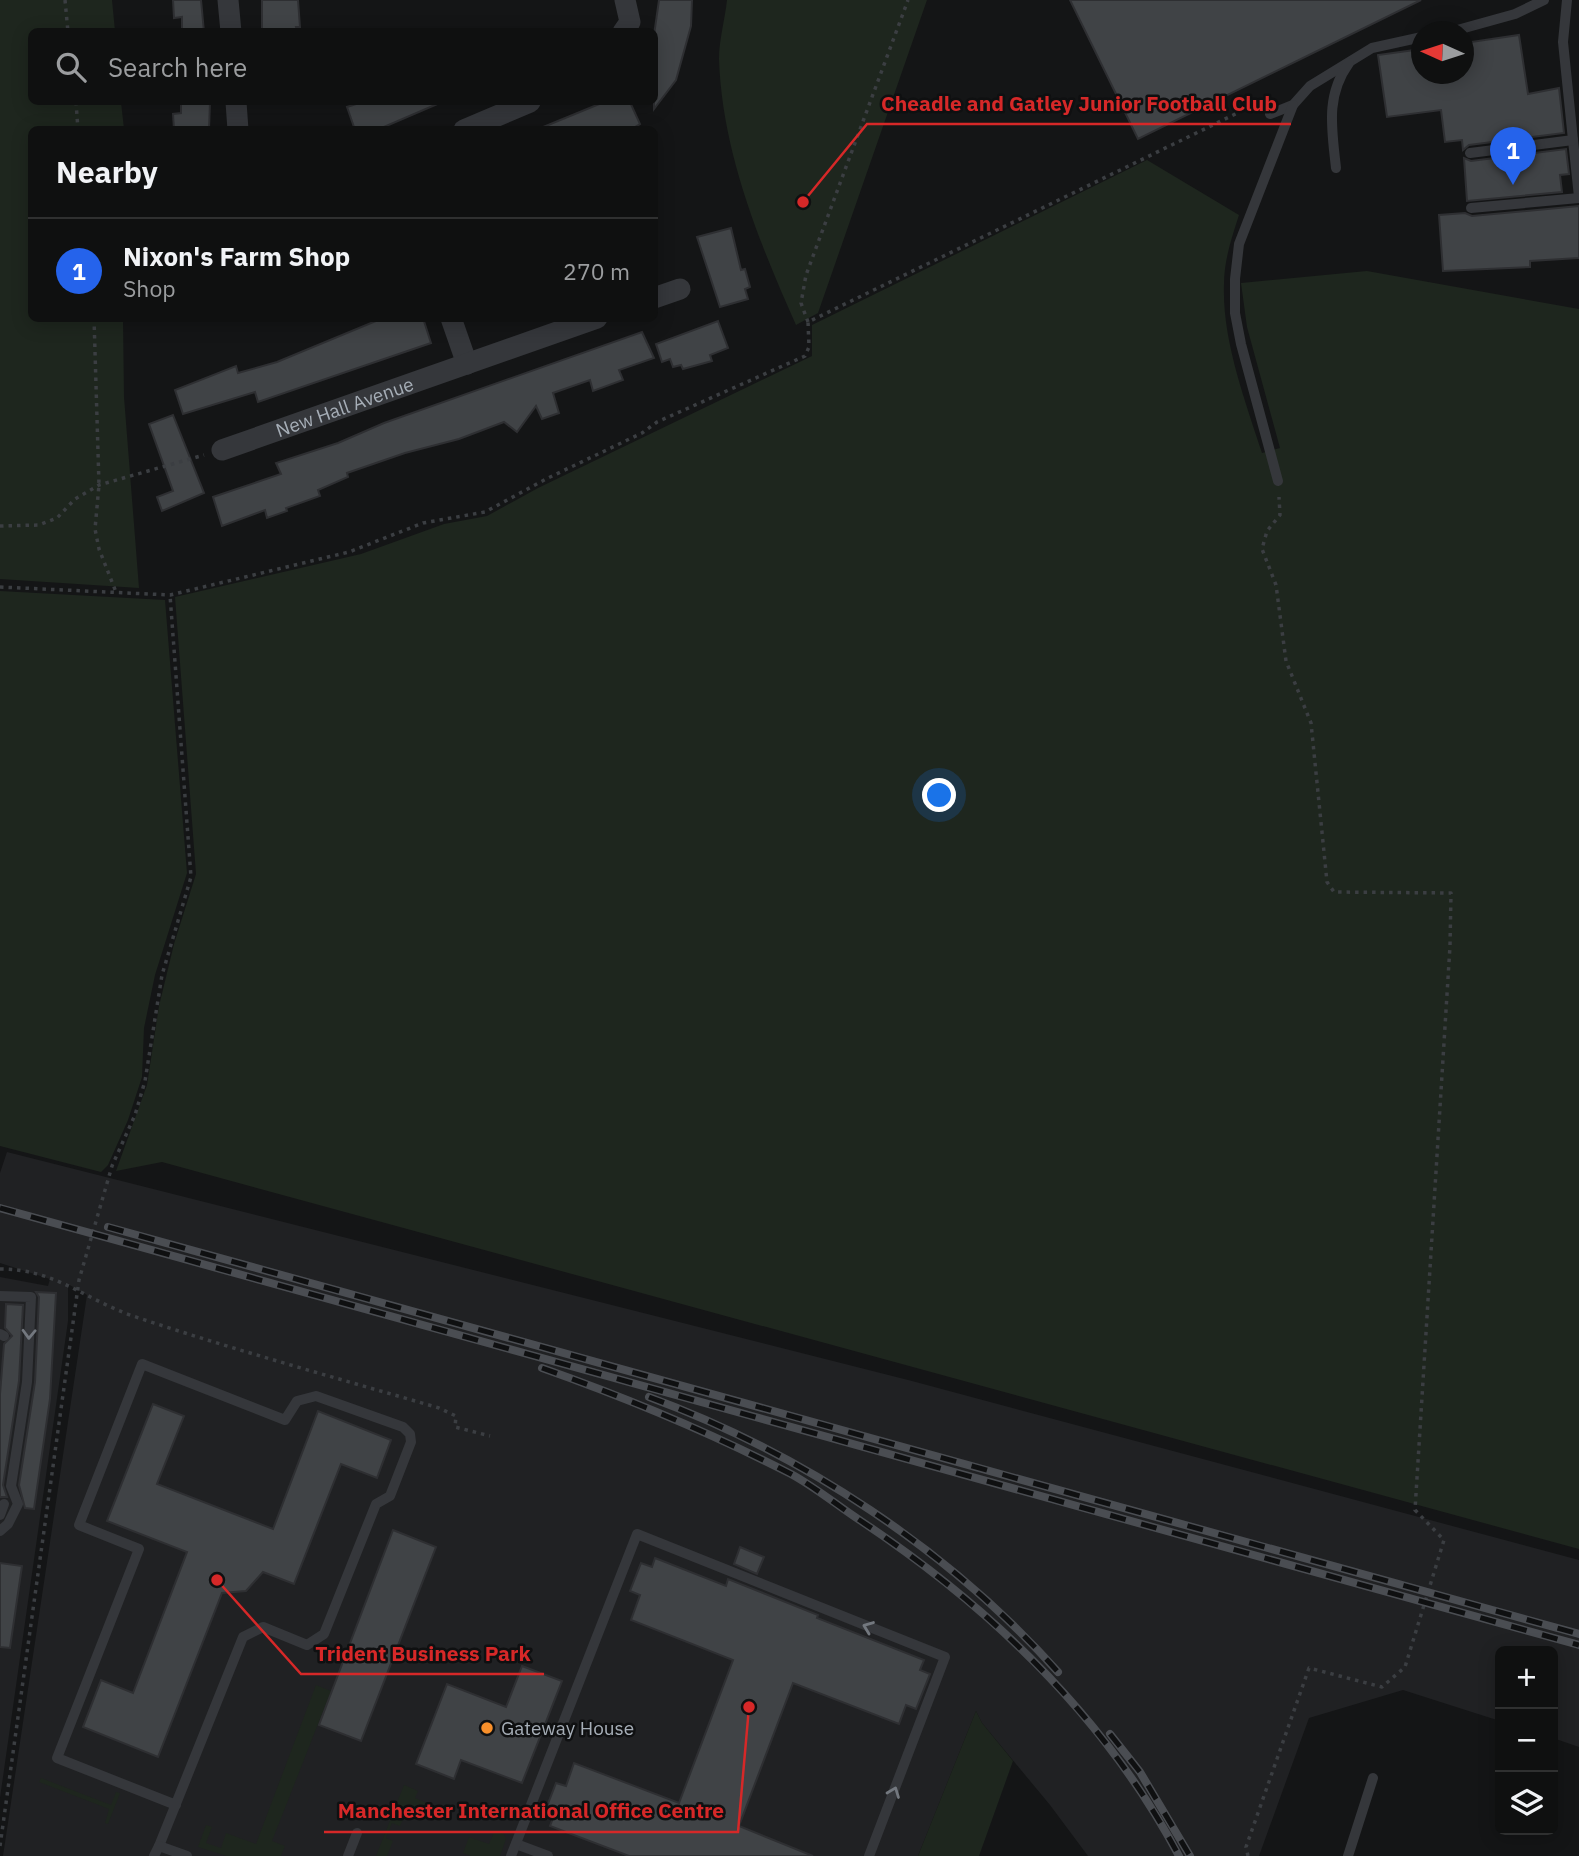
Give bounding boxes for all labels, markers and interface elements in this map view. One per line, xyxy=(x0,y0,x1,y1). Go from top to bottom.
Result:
north arrow xyxy=(1411,21,1474,84)
search box xyxy=(28,28,658,105)
icon: search xyxy=(52,48,90,86)
text: Search here xyxy=(108,50,247,84)
callout: Cheadle and Gatley Junior Football Club xyxy=(867,82,1291,124)
text: Cheadle and Gatley Junior Football Club xyxy=(881,89,1277,117)
pin: 1 xyxy=(1490,127,1536,185)
text: Nearby xyxy=(56,152,158,191)
text: Nixon's Farm Shop xyxy=(123,239,350,273)
text: 1 xyxy=(72,256,86,286)
text: 270 m xyxy=(563,256,630,286)
text: Shop xyxy=(123,273,176,303)
street label: New Hall Avenue xyxy=(272,371,417,442)
your location xyxy=(922,778,956,812)
one-way arrow xyxy=(22,1329,37,1340)
one-way arrow xyxy=(862,1622,874,1636)
callout: Trident Business Park xyxy=(301,1632,544,1674)
text: Trident Business Park xyxy=(315,1639,532,1667)
map controls xyxy=(1495,1646,1558,1835)
button: + xyxy=(1495,1646,1558,1709)
button: − xyxy=(1495,1709,1558,1772)
place label: Gateway House xyxy=(501,1716,634,1740)
marker: Gateway House xyxy=(479,1720,495,1736)
button: layers xyxy=(1495,1772,1558,1835)
one-way arrow xyxy=(885,1787,899,1799)
callout: Manchester International Office Centre xyxy=(324,1790,738,1832)
text: Manchester International Office Centre xyxy=(338,1796,724,1824)

